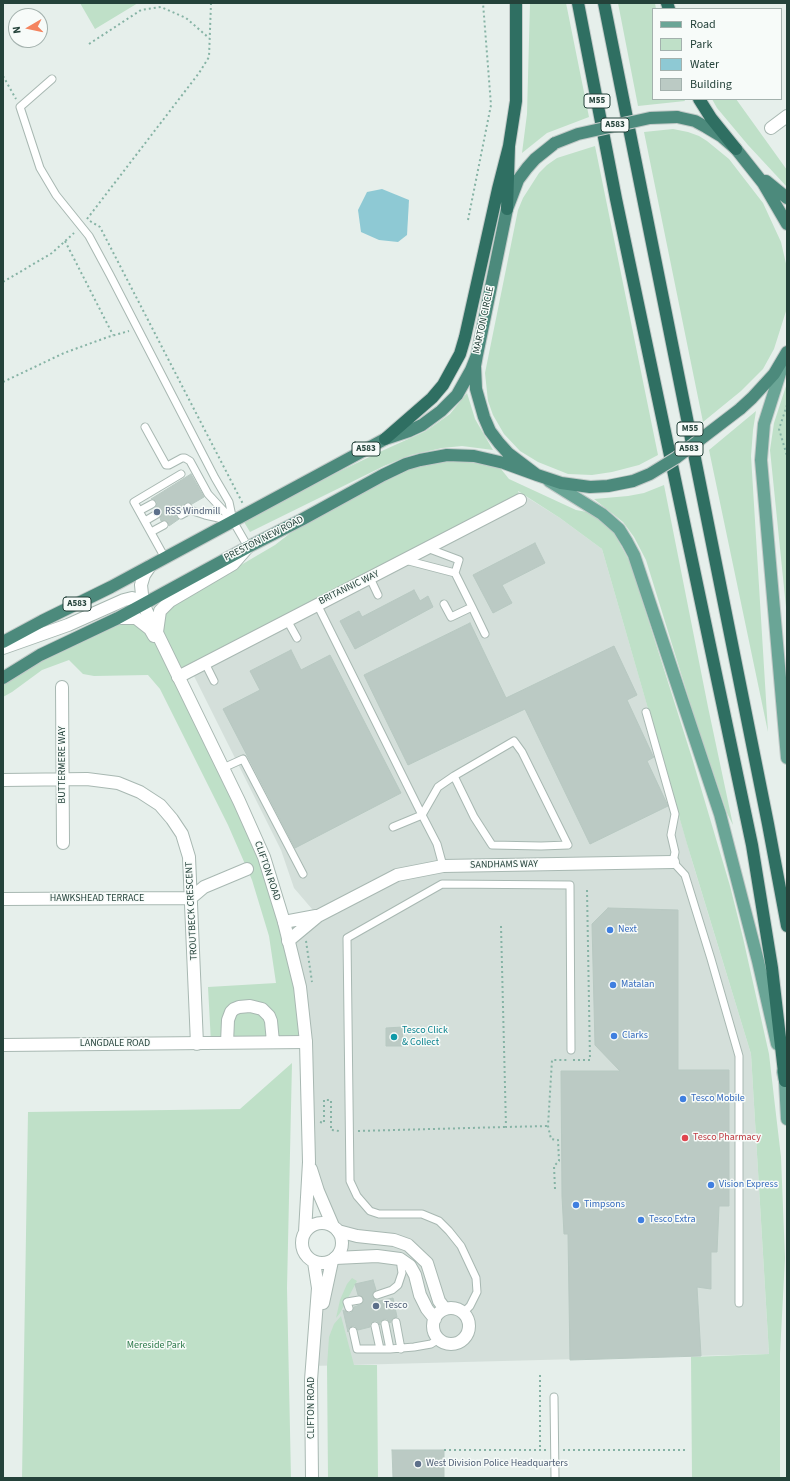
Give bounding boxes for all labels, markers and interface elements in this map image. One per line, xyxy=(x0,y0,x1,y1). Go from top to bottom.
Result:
north arrow xyxy=(8,8,48,48)
legend xyxy=(652,8,782,100)
text: Road xyxy=(690,16,716,33)
text: N xyxy=(9,25,25,35)
text: Park xyxy=(690,36,712,53)
text: Water xyxy=(690,56,719,73)
text: Building xyxy=(690,76,732,93)
road number: M55 xyxy=(584,94,610,108)
road number: A583 xyxy=(601,118,629,132)
street label: MARTON CIRCLE xyxy=(471,285,497,355)
road number: M55 xyxy=(677,422,703,436)
road number: A583 xyxy=(352,442,380,456)
road number: A583 xyxy=(675,442,703,456)
place label: RSS Windmill xyxy=(165,506,220,518)
marker: RSS Windmill xyxy=(152,507,162,517)
street label: PRESTON NEW ROAD xyxy=(222,514,306,564)
street label: BRITANNIC WAY xyxy=(317,568,381,608)
road number: A583 xyxy=(63,597,91,611)
street label: BUTTERMERE WAY xyxy=(57,726,69,804)
street label: CLIFTON ROAD xyxy=(251,840,283,902)
street label: SANDHAMS WAY xyxy=(470,858,538,872)
street label: TROUTBECK CRESCENT xyxy=(183,861,201,961)
street label: HAWKSHEAD TERRACE xyxy=(50,893,144,905)
place label: Next xyxy=(618,924,637,936)
marker: Next xyxy=(605,925,615,935)
place label: Matalan xyxy=(621,979,654,991)
marker: Matalan xyxy=(608,980,618,990)
place label: Tesco Click & Collect xyxy=(402,1025,448,1048)
place label: Clarks xyxy=(622,1030,648,1042)
marker: Clarks xyxy=(609,1031,619,1041)
marker: Tesco Click & Collect xyxy=(389,1032,399,1042)
street label: LANGDALE ROAD xyxy=(80,1038,150,1050)
place label: Tesco Mobile xyxy=(691,1093,745,1105)
marker: Tesco Mobile xyxy=(678,1094,688,1104)
place label: Tesco Pharmacy xyxy=(693,1132,761,1144)
marker: Tesco Pharmacy xyxy=(680,1133,690,1143)
place label: Vision Express xyxy=(719,1179,778,1191)
marker: Vision Express xyxy=(706,1180,716,1190)
place label: Timpsons xyxy=(584,1199,625,1211)
marker: Timpsons xyxy=(571,1200,581,1210)
place label: Tesco Extra xyxy=(649,1214,695,1226)
marker: Tesco Extra xyxy=(636,1215,646,1225)
place label: Tesco xyxy=(384,1300,408,1312)
marker: Tesco xyxy=(371,1301,381,1311)
park label: Mereside Park xyxy=(127,1340,185,1352)
street label: CLIFTON ROAD xyxy=(306,1377,318,1439)
place label: West Division Police Headquarters xyxy=(426,1458,568,1470)
marker: West Division Police Headquarters xyxy=(413,1459,423,1469)

